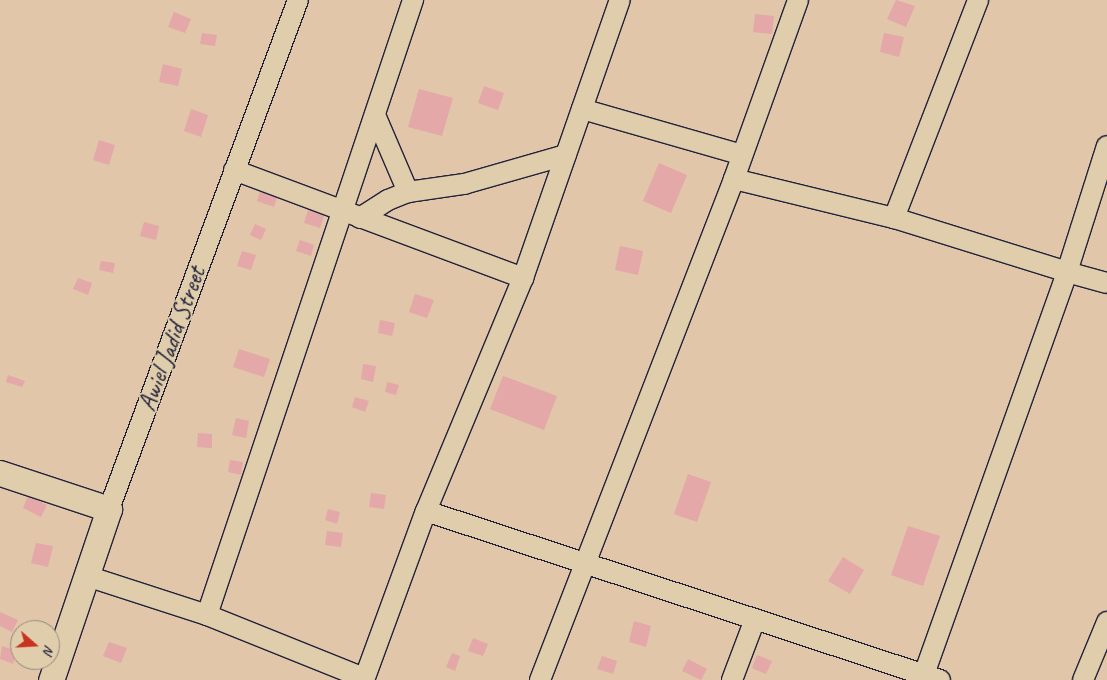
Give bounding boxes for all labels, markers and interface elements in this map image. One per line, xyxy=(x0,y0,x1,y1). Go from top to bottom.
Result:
street label: Awiel Jadid Street xyxy=(132,262,212,416)
north arrow xyxy=(10,620,60,670)
text: N xyxy=(39,643,58,657)

